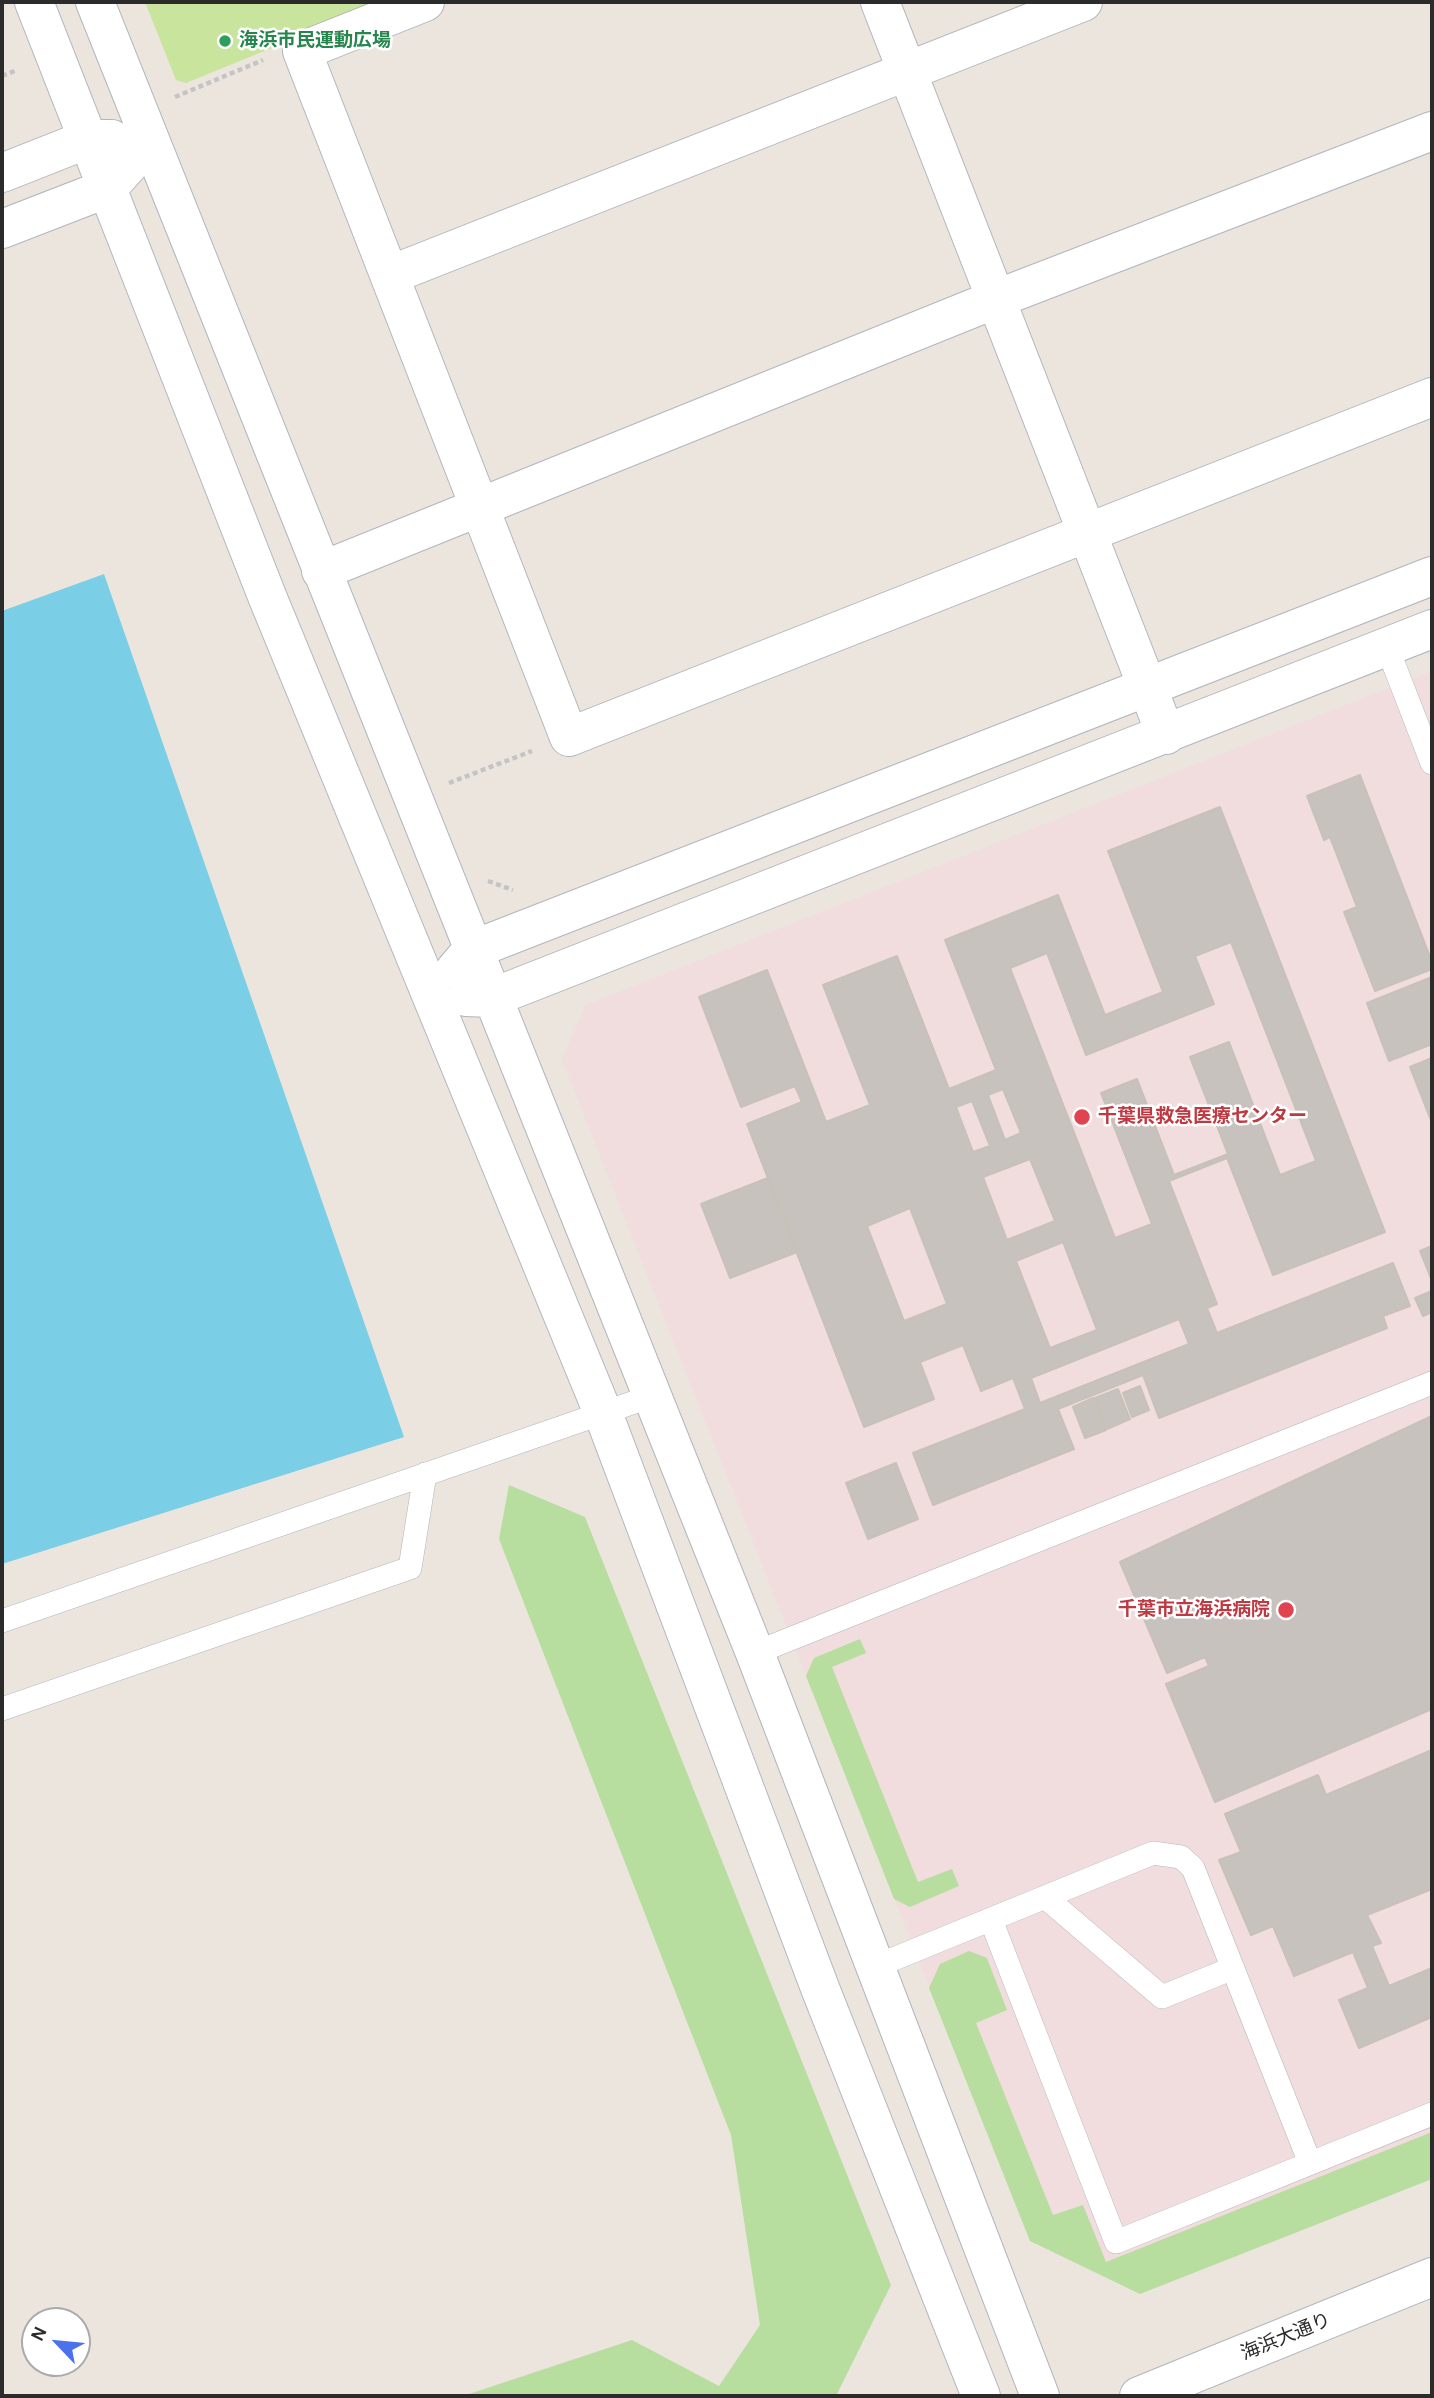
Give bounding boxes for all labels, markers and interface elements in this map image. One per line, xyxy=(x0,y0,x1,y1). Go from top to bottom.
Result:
place label: 海浜市民運動広場 xyxy=(239,30,391,52)
marker: 海浜市民運動広場 xyxy=(217,33,233,49)
place label: 千葉県救急医療センター xyxy=(1098,1106,1307,1128)
marker: 千葉県救急医療センター xyxy=(1072,1107,1092,1127)
place label: 千葉市立海浜病院 xyxy=(1118,1599,1270,1621)
marker: 千葉市立海浜病院 xyxy=(1276,1600,1296,1620)
north arrow xyxy=(21,2307,91,2377)
street label: 海浜大通り xyxy=(1238,2309,1334,2365)
text: N xyxy=(26,2323,52,2345)

